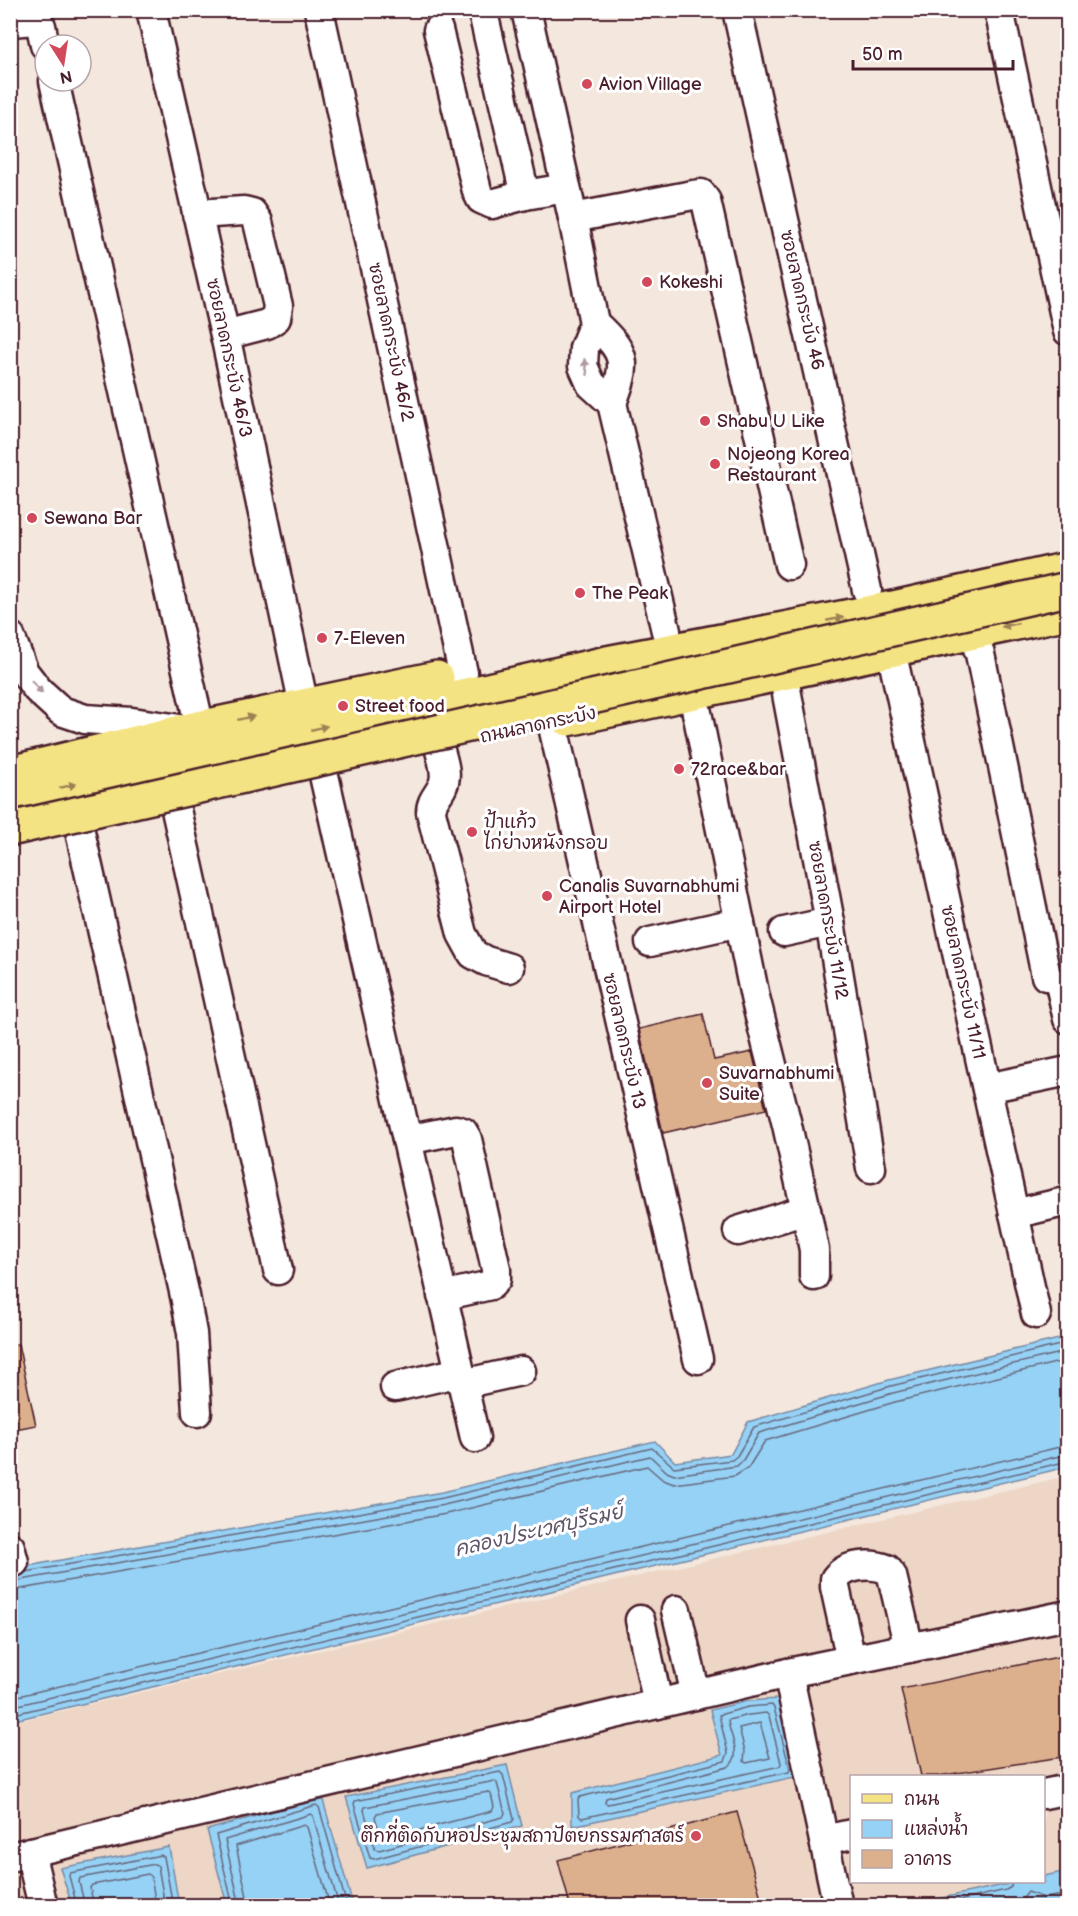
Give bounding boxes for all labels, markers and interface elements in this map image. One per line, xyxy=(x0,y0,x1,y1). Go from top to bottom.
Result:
north arrow xyxy=(33,33,93,93)
scale bar xyxy=(853,33,1014,71)
text: 50 m xyxy=(862,44,903,65)
text: N xyxy=(58,66,74,87)
place label: Avion Village xyxy=(599,74,702,95)
marker: Avion Village xyxy=(580,77,594,91)
street label: ซอยลาดกระบัง 46 xyxy=(776,228,829,372)
street label: ซอยลาดกระบัง 46/2 xyxy=(364,261,419,424)
place label: Kokeshi xyxy=(659,272,723,293)
marker: Kokeshi xyxy=(640,275,654,289)
street label: ซอยลาดกระบัง 46/3 xyxy=(202,276,257,439)
one-way arrow xyxy=(581,357,590,376)
place label: Shabu U Like xyxy=(717,411,825,432)
marker: Shabu U Like xyxy=(698,414,712,428)
place label: Nojeong Korea Restaurant xyxy=(727,444,850,486)
marker: Nojeong Korea Restaurant xyxy=(708,457,722,471)
place label: Sewana Bar xyxy=(44,508,142,529)
marker: Sewana Bar xyxy=(25,511,39,525)
place label: The Peak xyxy=(592,583,668,604)
marker: The Peak xyxy=(573,586,587,600)
one-way arrow xyxy=(825,614,844,623)
one-way arrow xyxy=(1001,620,1020,630)
place label: 7-Eleven xyxy=(334,628,405,649)
marker: 7-Eleven xyxy=(315,631,329,645)
one-way arrow xyxy=(30,679,43,695)
place label: Street food xyxy=(355,696,445,717)
marker: Street food xyxy=(336,699,350,713)
street label: ถนนลาดกระบัง xyxy=(478,701,598,748)
one-way arrow xyxy=(237,713,256,722)
one-way arrow xyxy=(310,723,329,732)
place label: 72race&bar xyxy=(691,759,786,780)
marker: 72race&bar xyxy=(672,762,686,776)
one-way arrow xyxy=(58,780,77,790)
place label: ป้าแก้ว ไก่ย่างหนังกรอบ xyxy=(483,809,608,854)
marker: ป้าแก้ว ไก่ย่างหนังกรอบ xyxy=(465,825,479,839)
street label: ซอยลาดกระบัง 11/12 xyxy=(804,839,853,1001)
place label: Canalis Suvarnabhumi Airport Hotel xyxy=(559,876,739,918)
marker: Canalis Suvarnabhumi Airport Hotel xyxy=(540,889,554,903)
street label: ซอยลาดกระบัง 11/11 xyxy=(936,903,991,1061)
street label: ซอยลาดกระบัง 13 xyxy=(598,971,651,1111)
place label: Suvarnabhumi Suite xyxy=(719,1063,835,1105)
marker: Suvarnabhumi Suite xyxy=(700,1076,714,1090)
water label: คลองประเวศบุรีรมย์ xyxy=(452,1497,630,1564)
legend xyxy=(850,1775,1045,1883)
text: ถนน xyxy=(904,1789,939,1810)
text: แหล่งน้ำ xyxy=(904,1812,968,1840)
place label: ตึกที่ติดกับหอประชุมสถาปัตยกรรมศาสตร์ xyxy=(361,1818,685,1850)
marker: ตึกที่ติดกับหอประชุมสถาปัตยกรรมศาสตร์ xyxy=(689,1829,703,1843)
text: อาคาร xyxy=(904,1849,952,1870)

